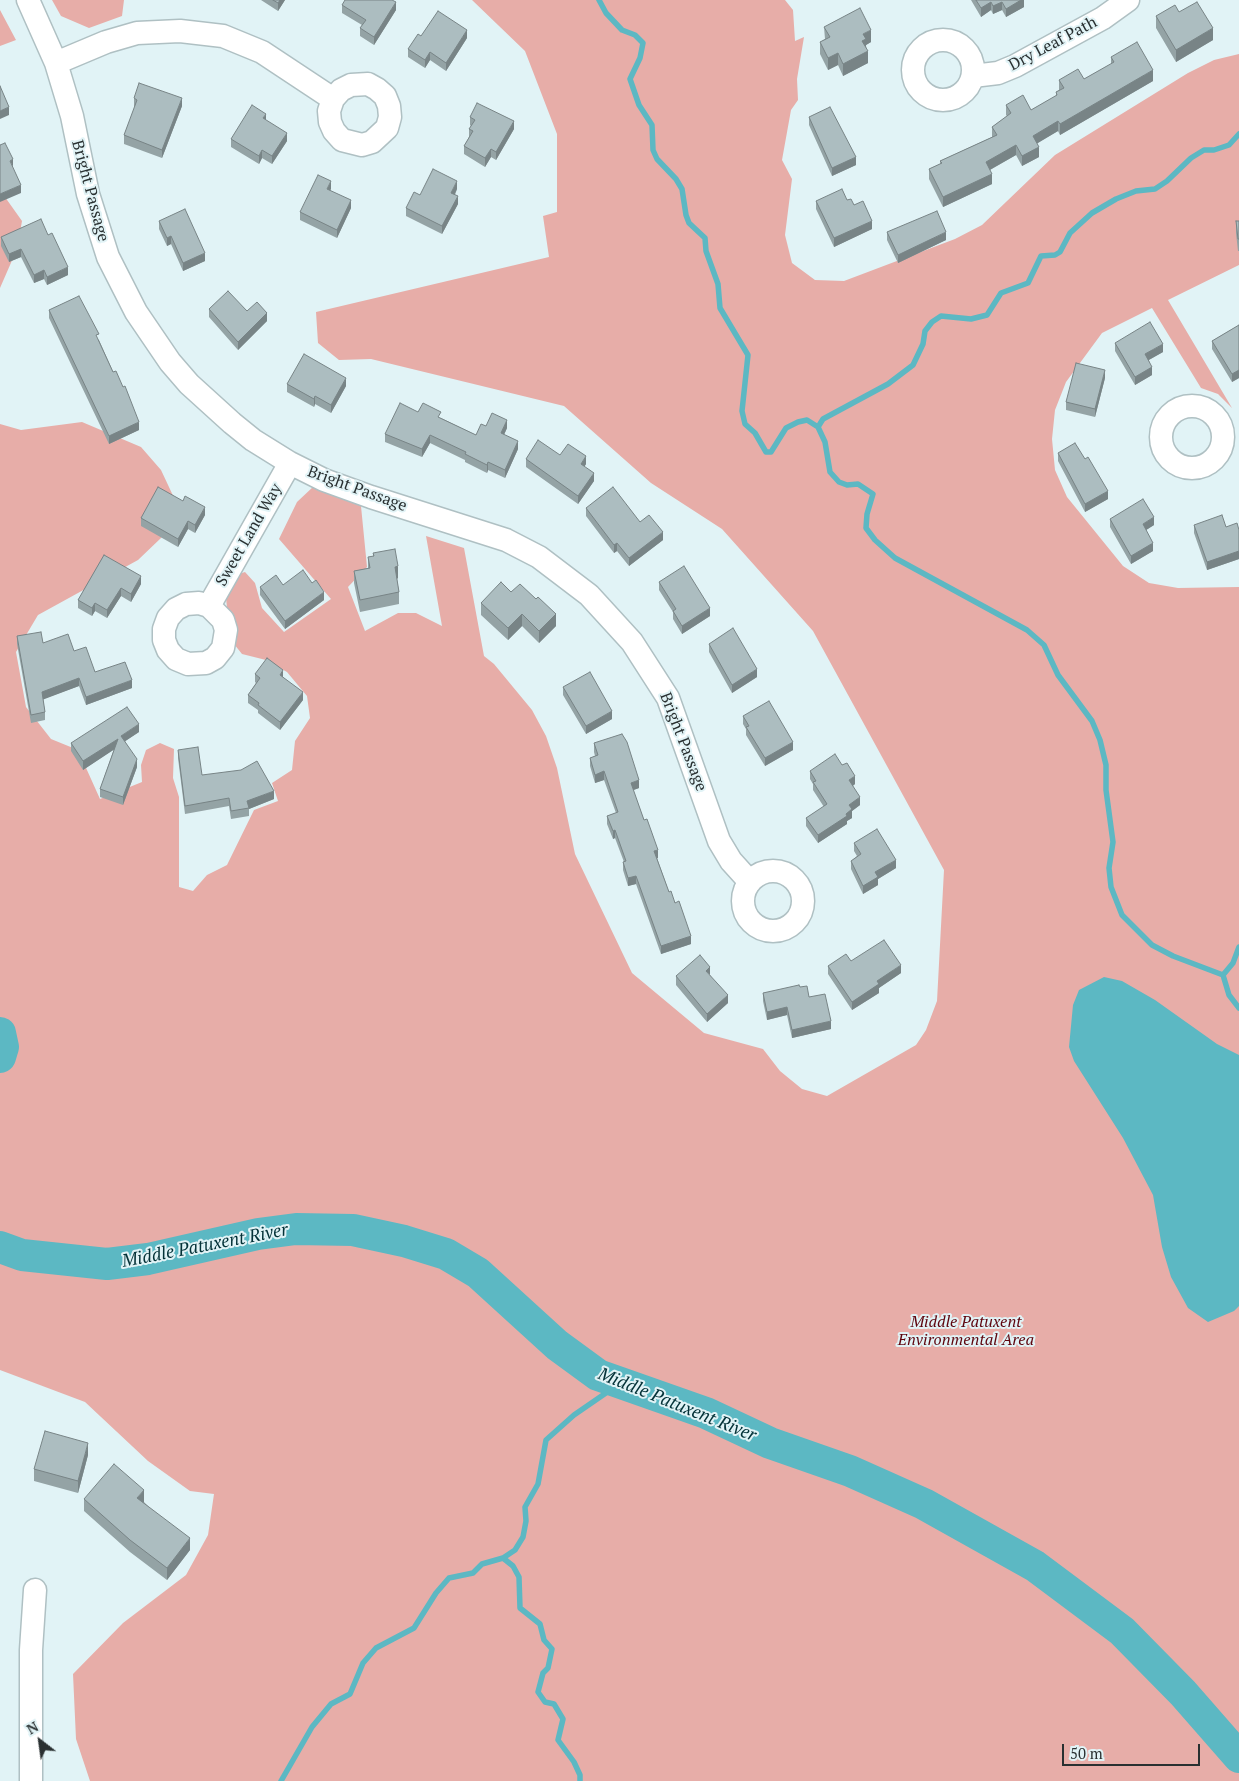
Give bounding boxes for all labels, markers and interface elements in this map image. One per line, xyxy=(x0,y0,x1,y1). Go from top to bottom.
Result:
street label: Dry Leaf Path xyxy=(1006,13,1100,75)
street label: Bright Passage xyxy=(67,138,113,244)
street label: Bright Passage xyxy=(305,462,409,516)
street label: Sweet Land Way xyxy=(212,480,286,590)
street label: Bright Passage xyxy=(655,690,711,794)
water label: Middle Patuxent River xyxy=(120,1219,290,1273)
park label: Middle Patuxent Environmental Area xyxy=(898,1312,1034,1350)
water label: Middle Patuxent River xyxy=(595,1363,759,1447)
north arrow xyxy=(15,1716,65,1766)
text: N xyxy=(23,1717,42,1738)
scale bar xyxy=(1064,1734,1202,1766)
text: 50 m xyxy=(1070,1743,1103,1763)

